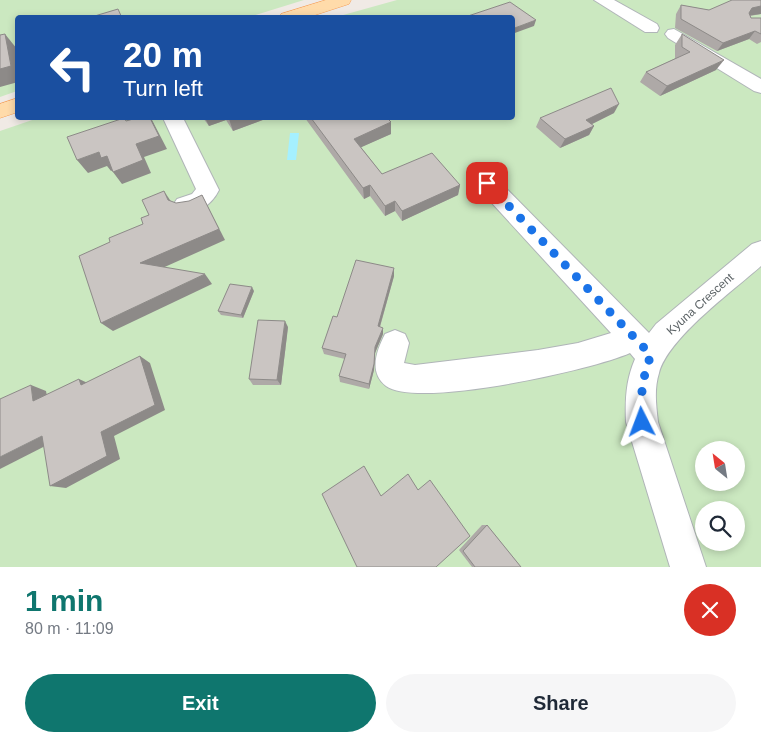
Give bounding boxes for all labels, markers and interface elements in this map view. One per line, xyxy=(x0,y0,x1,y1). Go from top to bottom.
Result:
icon: left xyxy=(40,35,105,100)
text: 20 m xyxy=(123,35,203,74)
text: Turn left xyxy=(123,76,203,101)
pin xyxy=(466,162,508,204)
icon: arrive xyxy=(473,169,501,197)
street label: Kyuna Crescent xyxy=(664,270,737,338)
position arrow xyxy=(615,395,667,447)
north arrow xyxy=(695,441,745,491)
map controls xyxy=(695,441,745,551)
button: search xyxy=(695,501,745,551)
text: 1 min xyxy=(25,584,103,617)
button: close xyxy=(684,584,736,636)
text: 80 m · 11:09 xyxy=(25,620,114,637)
button: Exit xyxy=(25,674,376,732)
button: Share xyxy=(386,674,736,732)

